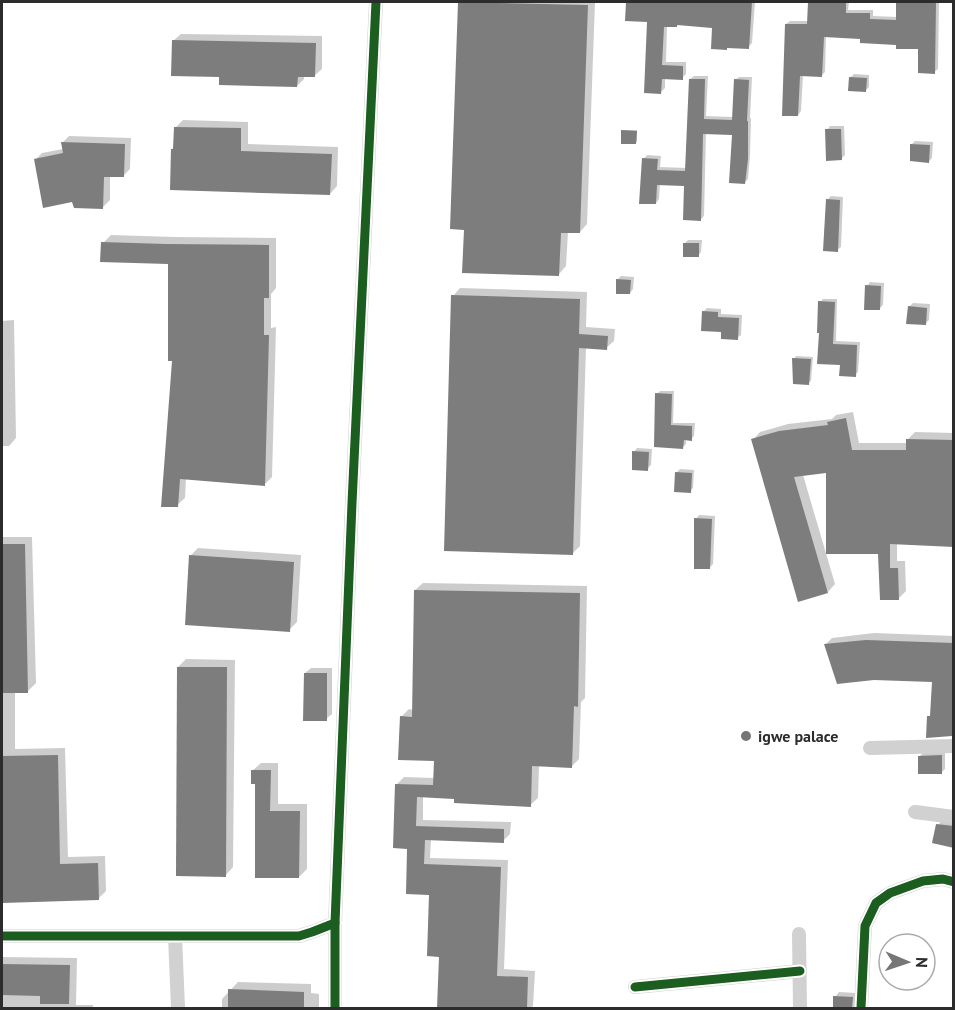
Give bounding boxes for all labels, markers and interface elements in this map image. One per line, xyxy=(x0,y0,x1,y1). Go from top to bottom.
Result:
place label: igwe palace xyxy=(758,726,838,746)
marker: igwe palace xyxy=(739,729,753,743)
north arrow xyxy=(877,932,937,992)
text: N xyxy=(912,957,932,968)

